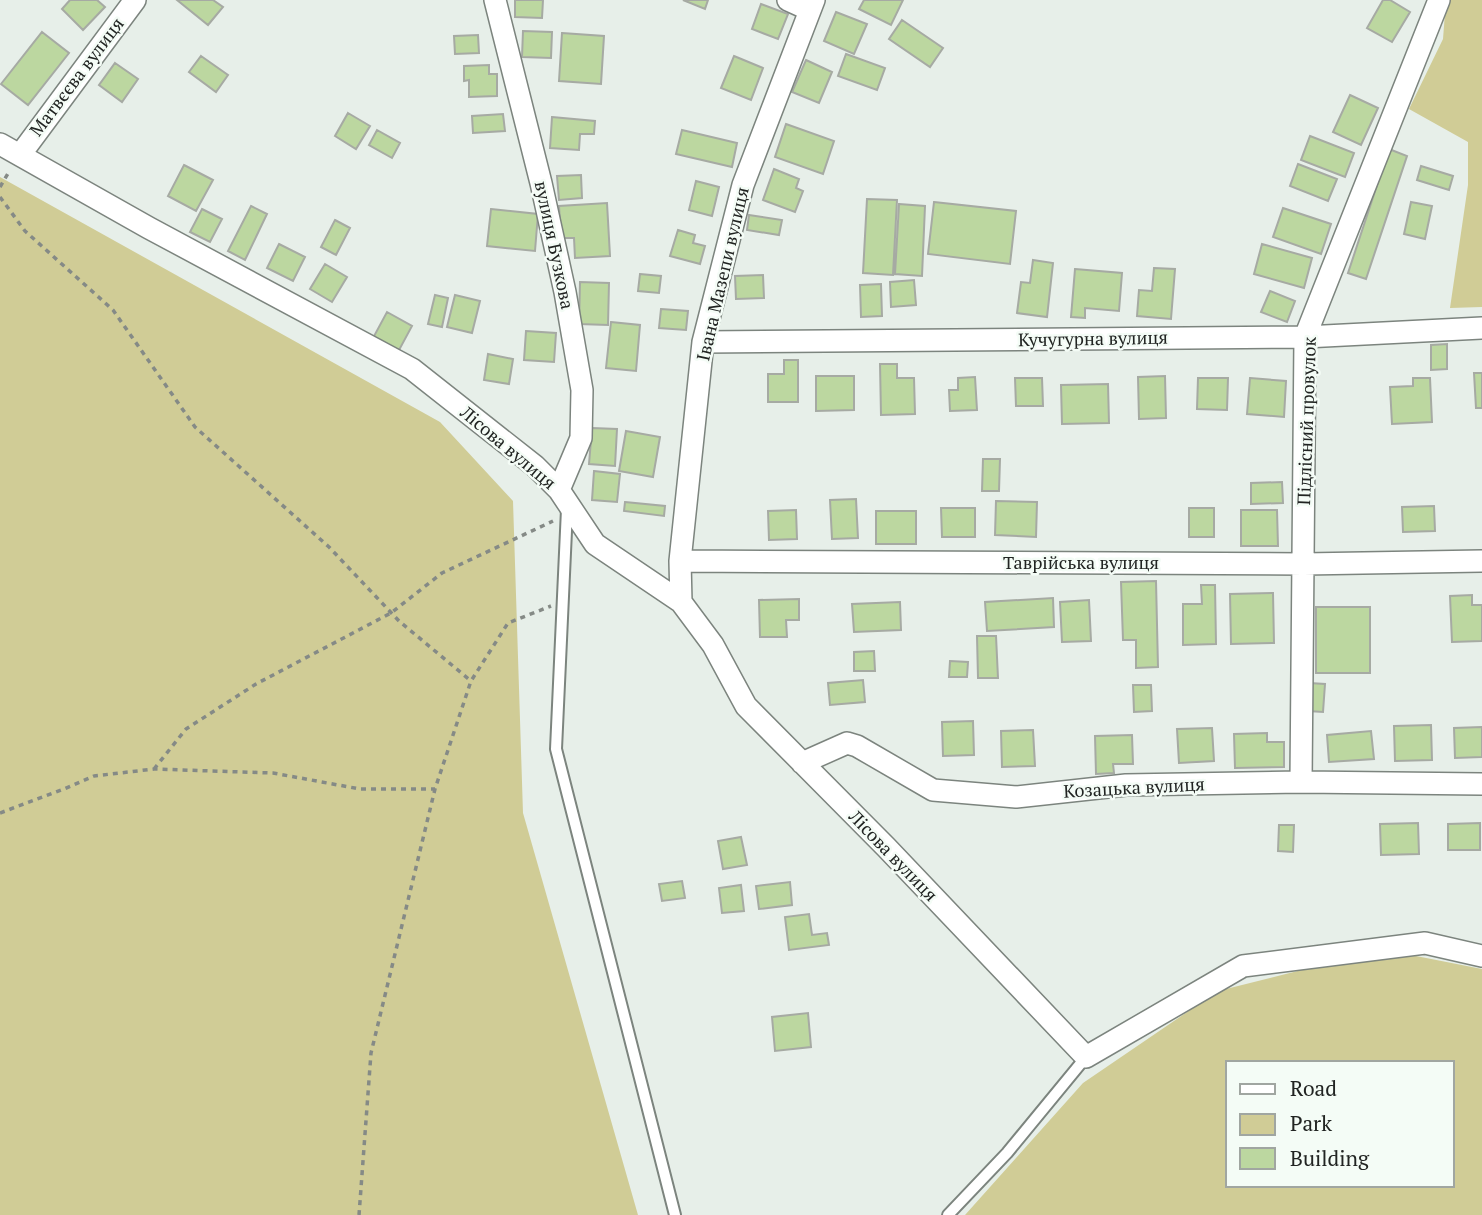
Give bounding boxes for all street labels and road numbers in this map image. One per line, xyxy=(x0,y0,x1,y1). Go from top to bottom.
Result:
street label: Матвєєва вулиця xyxy=(24,12,129,141)
street label: вулиця Бузкова xyxy=(530,179,580,311)
street label: Івана Мазепи вулиця xyxy=(690,185,754,363)
street label: Кучугурна вулиця xyxy=(1018,325,1168,351)
street label: Підлісний провулок xyxy=(1291,336,1321,506)
street label: Лісова вулиця xyxy=(455,400,561,494)
street label: Таврійська вулиця xyxy=(1003,550,1159,574)
street label: Козацька вулиця xyxy=(1063,771,1205,803)
street label: Лісова вулиця xyxy=(843,804,943,906)

